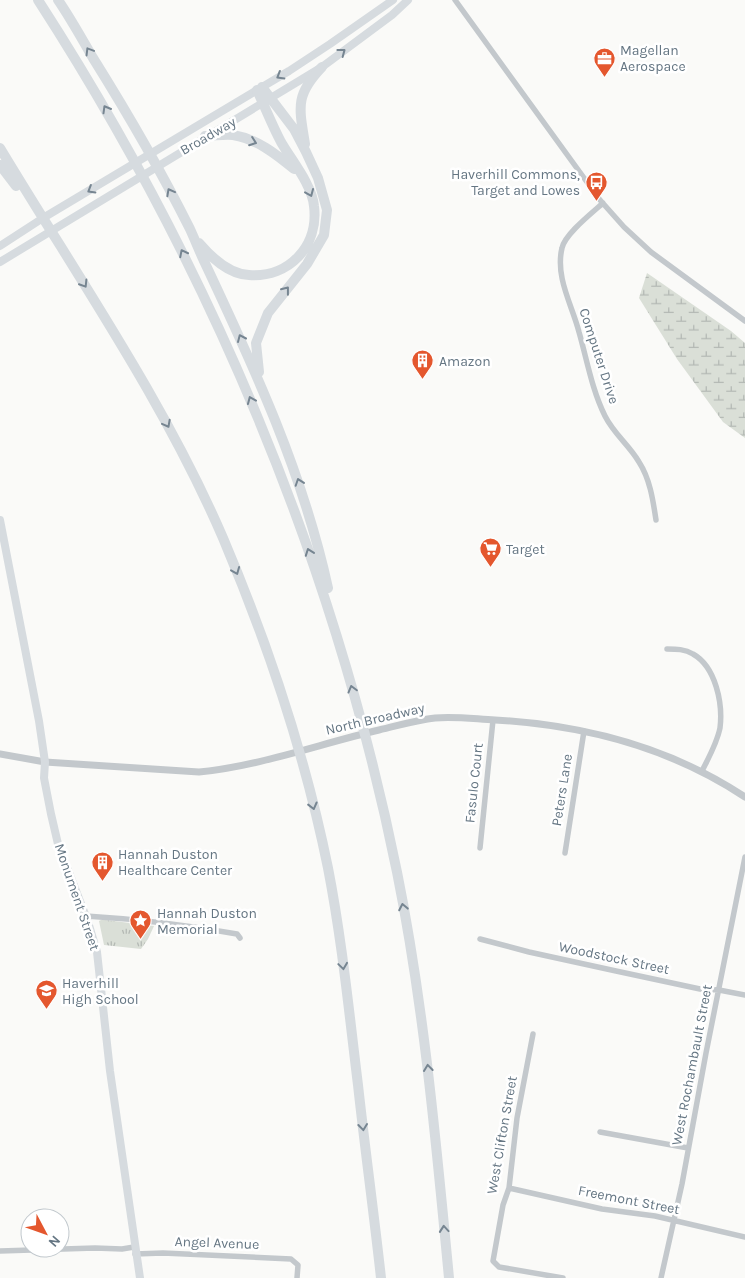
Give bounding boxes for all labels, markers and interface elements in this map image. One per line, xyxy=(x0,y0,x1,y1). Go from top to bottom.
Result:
place label: Magellan Aerospace xyxy=(620,42,686,75)
office icon: Magellan Aerospace xyxy=(592,46,616,77)
one-way arrow xyxy=(86,48,96,57)
one-way arrow xyxy=(336,49,346,58)
one-way arrow xyxy=(277,70,286,80)
one-way arrow xyxy=(102,106,112,115)
street label: Broadway xyxy=(177,113,239,159)
one-way arrow xyxy=(248,136,257,146)
place label: Haverhill Commons, Target and Lowes xyxy=(451,166,580,199)
bus stop icon: Haverhill Commons, Target and Lowes xyxy=(584,170,608,201)
one-way arrow xyxy=(88,183,97,193)
one-way arrow xyxy=(167,188,177,197)
one-way arrow xyxy=(303,188,314,197)
one-way arrow xyxy=(179,249,189,258)
one-way arrow xyxy=(78,279,87,288)
one-way arrow xyxy=(280,287,288,296)
street label: Computer Drive xyxy=(576,306,622,406)
one-way arrow xyxy=(236,334,247,343)
building icon: Amazon xyxy=(411,349,435,380)
place label: Amazon xyxy=(439,353,491,370)
one-way arrow xyxy=(247,396,257,405)
one-way arrow xyxy=(161,419,171,428)
one-way arrow xyxy=(295,478,305,487)
supermarket icon: Target xyxy=(478,537,502,568)
place label: Target xyxy=(506,541,545,558)
one-way arrow xyxy=(305,548,315,556)
one-way arrow xyxy=(230,566,240,575)
one-way arrow xyxy=(347,684,358,693)
street label: North Broadway xyxy=(324,699,427,739)
street label: Fasulo Court xyxy=(461,742,487,824)
street label: Peters Lane xyxy=(548,753,576,827)
one-way arrow xyxy=(307,802,318,810)
street label: Monument Street xyxy=(51,841,103,953)
place label: Hannah Duston Healthcare Center xyxy=(118,846,233,879)
building icon: Hannah Duston Healthcare Center xyxy=(90,850,114,881)
one-way arrow xyxy=(399,903,409,912)
place label: Hannah Duston Memorial xyxy=(157,905,257,938)
place icon: Hannah Duston Memorial xyxy=(129,909,153,940)
street label: Woodstock Street xyxy=(557,938,671,978)
one-way arrow xyxy=(338,961,348,970)
place label: Haverhill High School xyxy=(62,975,139,1008)
school or university icon: Haverhill High School xyxy=(34,979,58,1010)
street label: West Rochambault Street xyxy=(668,983,716,1147)
one-way arrow xyxy=(423,1063,434,1071)
street label: West Clifton Street xyxy=(483,1075,521,1195)
one-way arrow xyxy=(357,1123,368,1131)
street label: Freemont Street xyxy=(577,1182,681,1218)
north arrow xyxy=(20,1208,70,1258)
one-way arrow xyxy=(439,1225,450,1233)
text: N xyxy=(45,1232,64,1251)
street label: Angel Avenue xyxy=(174,1233,260,1253)

